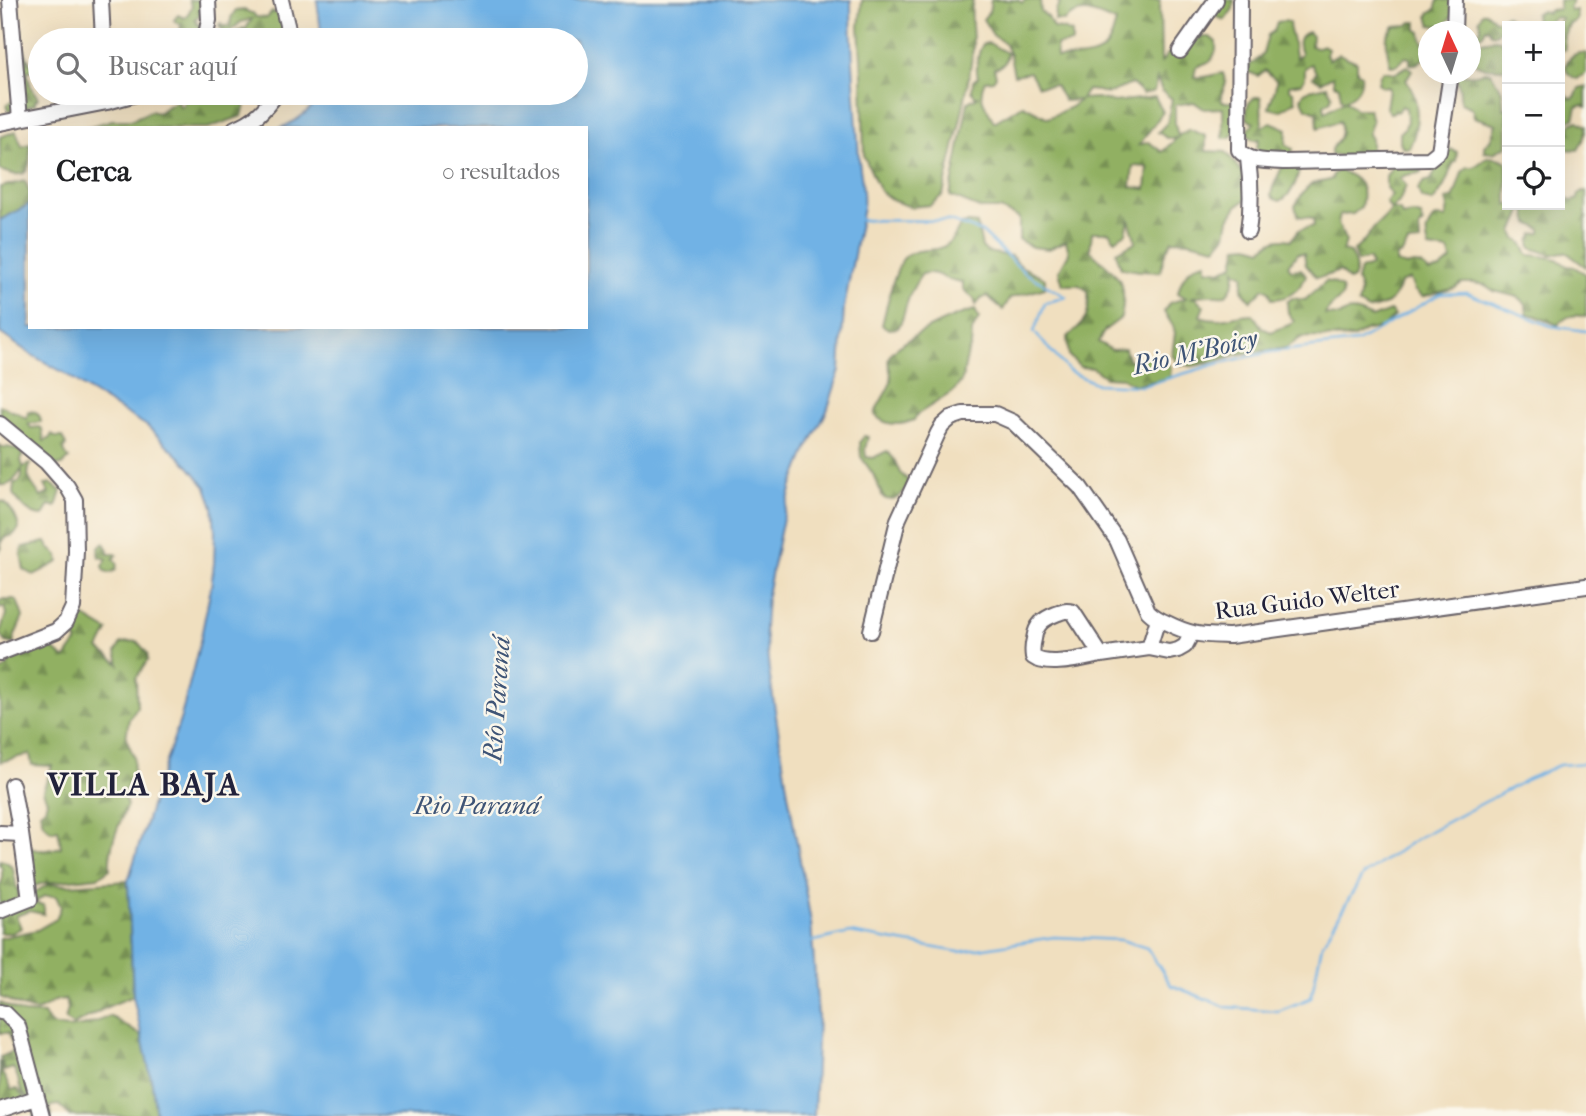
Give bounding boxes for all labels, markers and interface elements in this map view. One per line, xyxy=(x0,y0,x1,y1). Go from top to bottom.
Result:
north arrow xyxy=(1418,21,1481,84)
map controls xyxy=(1502,21,1565,210)
button: + xyxy=(1502,21,1565,84)
search box xyxy=(28,28,588,105)
icon: search xyxy=(52,48,90,86)
text: Buscar aquí xyxy=(108,51,237,82)
button: − xyxy=(1502,84,1565,147)
button: locate xyxy=(1502,147,1565,210)
text: Cerca xyxy=(56,154,131,189)
text: 0 resultados xyxy=(442,158,560,185)
water label: Rio M'Boicy xyxy=(1128,322,1262,382)
street label: Rua Guido Welter xyxy=(1213,575,1402,625)
water label: Río Paraná xyxy=(477,633,517,765)
district label: VILLA BAJA xyxy=(46,766,241,803)
water label: Rio Paraná xyxy=(412,790,542,821)

